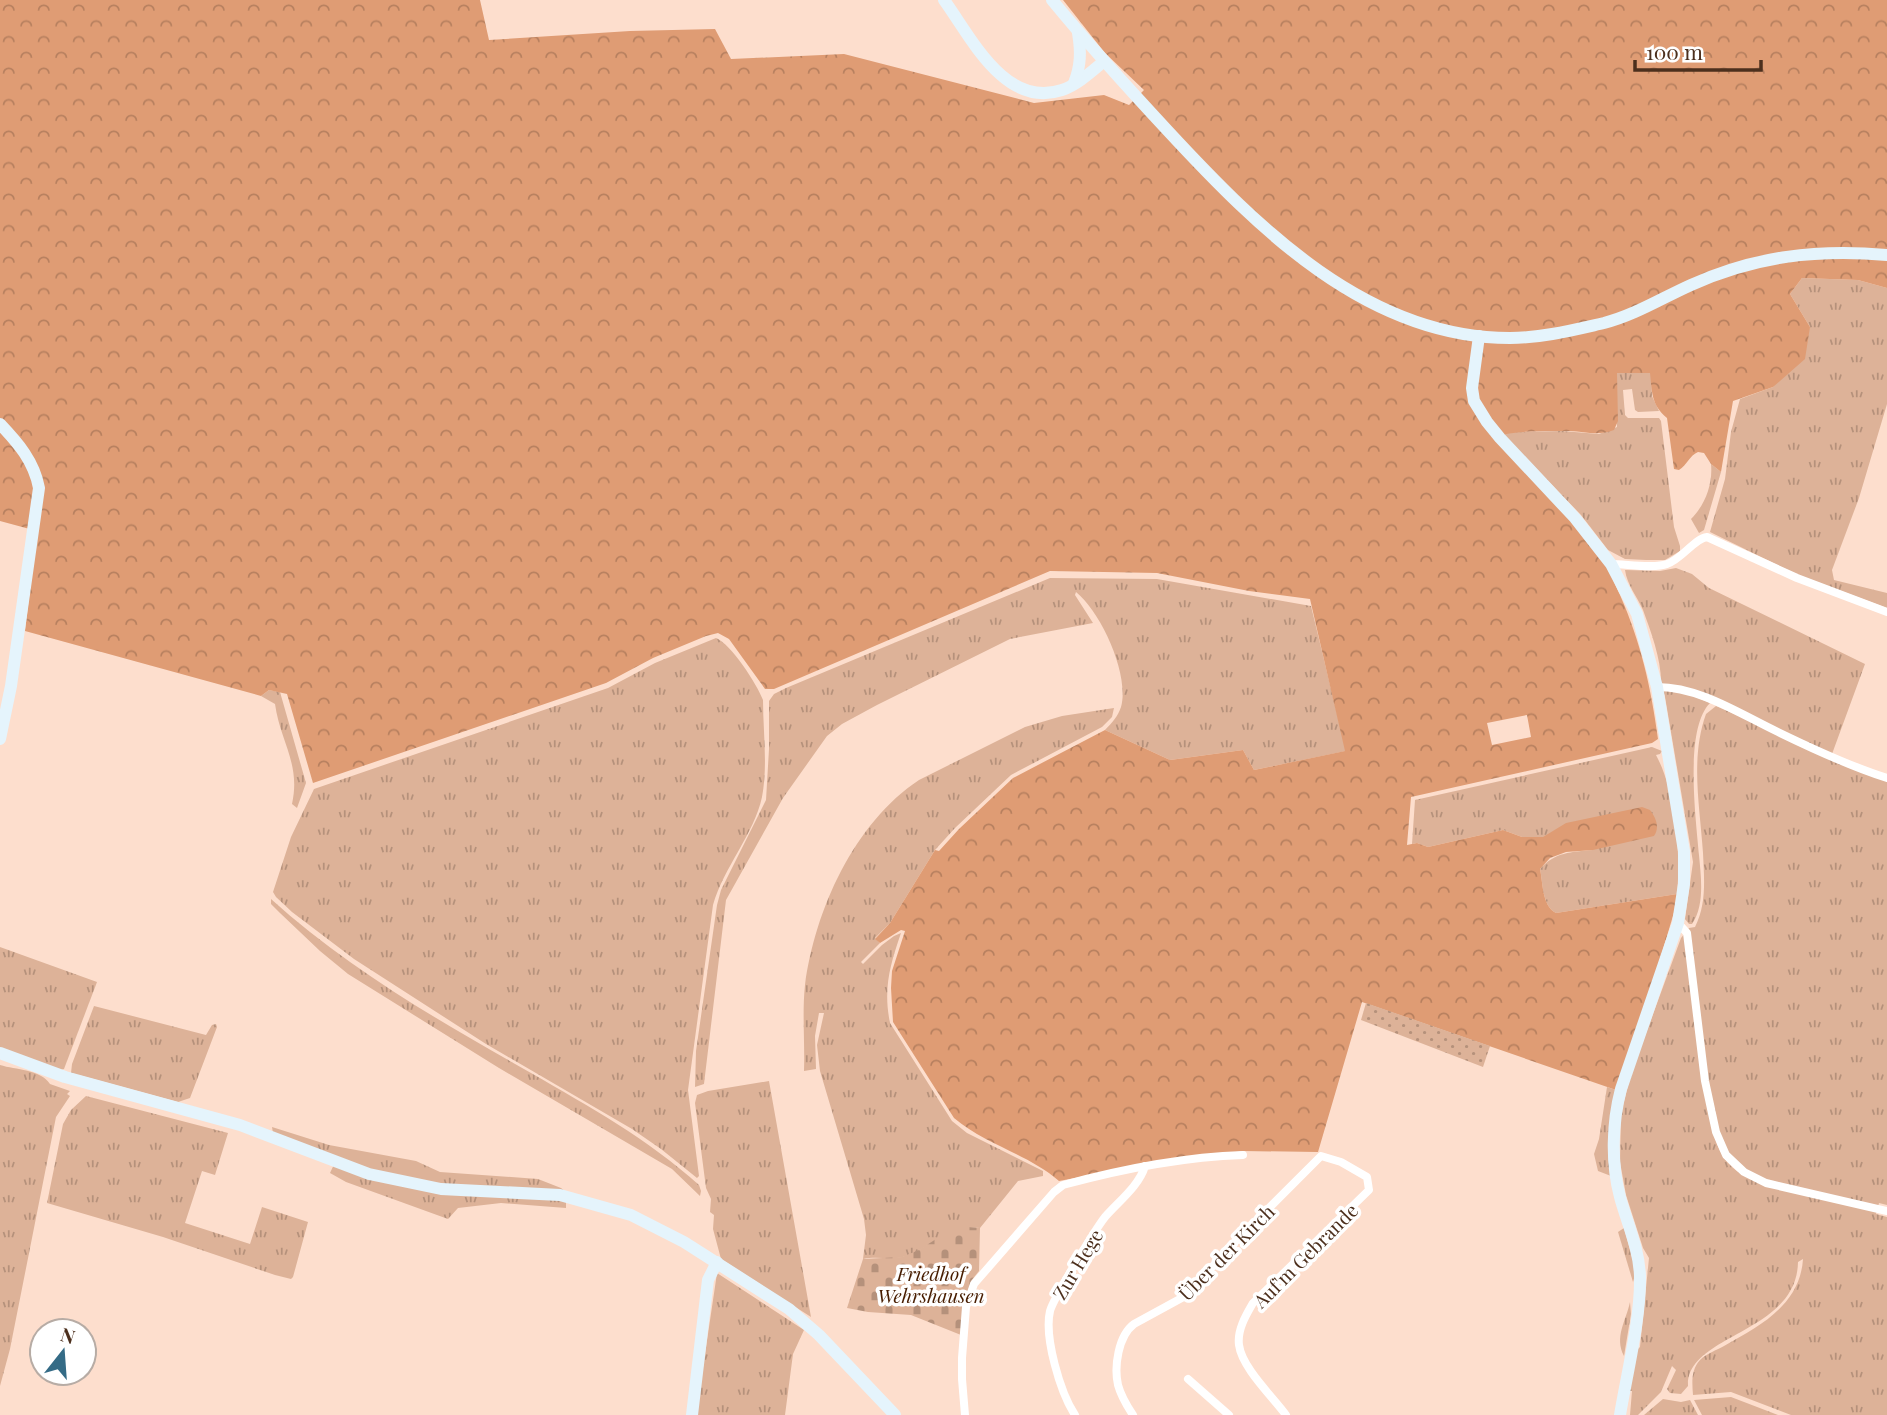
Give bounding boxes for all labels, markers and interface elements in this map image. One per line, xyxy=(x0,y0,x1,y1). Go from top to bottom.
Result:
scale bar xyxy=(1635,28,1761,72)
text: 100 m xyxy=(1646,37,1703,65)
street label: Auf'm Gebrande xyxy=(1246,1197,1363,1314)
street label: Über der Kirch xyxy=(1172,1198,1280,1306)
street label: Zur Hege xyxy=(1046,1224,1108,1304)
park label: Friedhof Wehrshausen xyxy=(877,1260,985,1308)
north arrow xyxy=(28,1317,98,1387)
text: N xyxy=(58,1320,79,1349)

